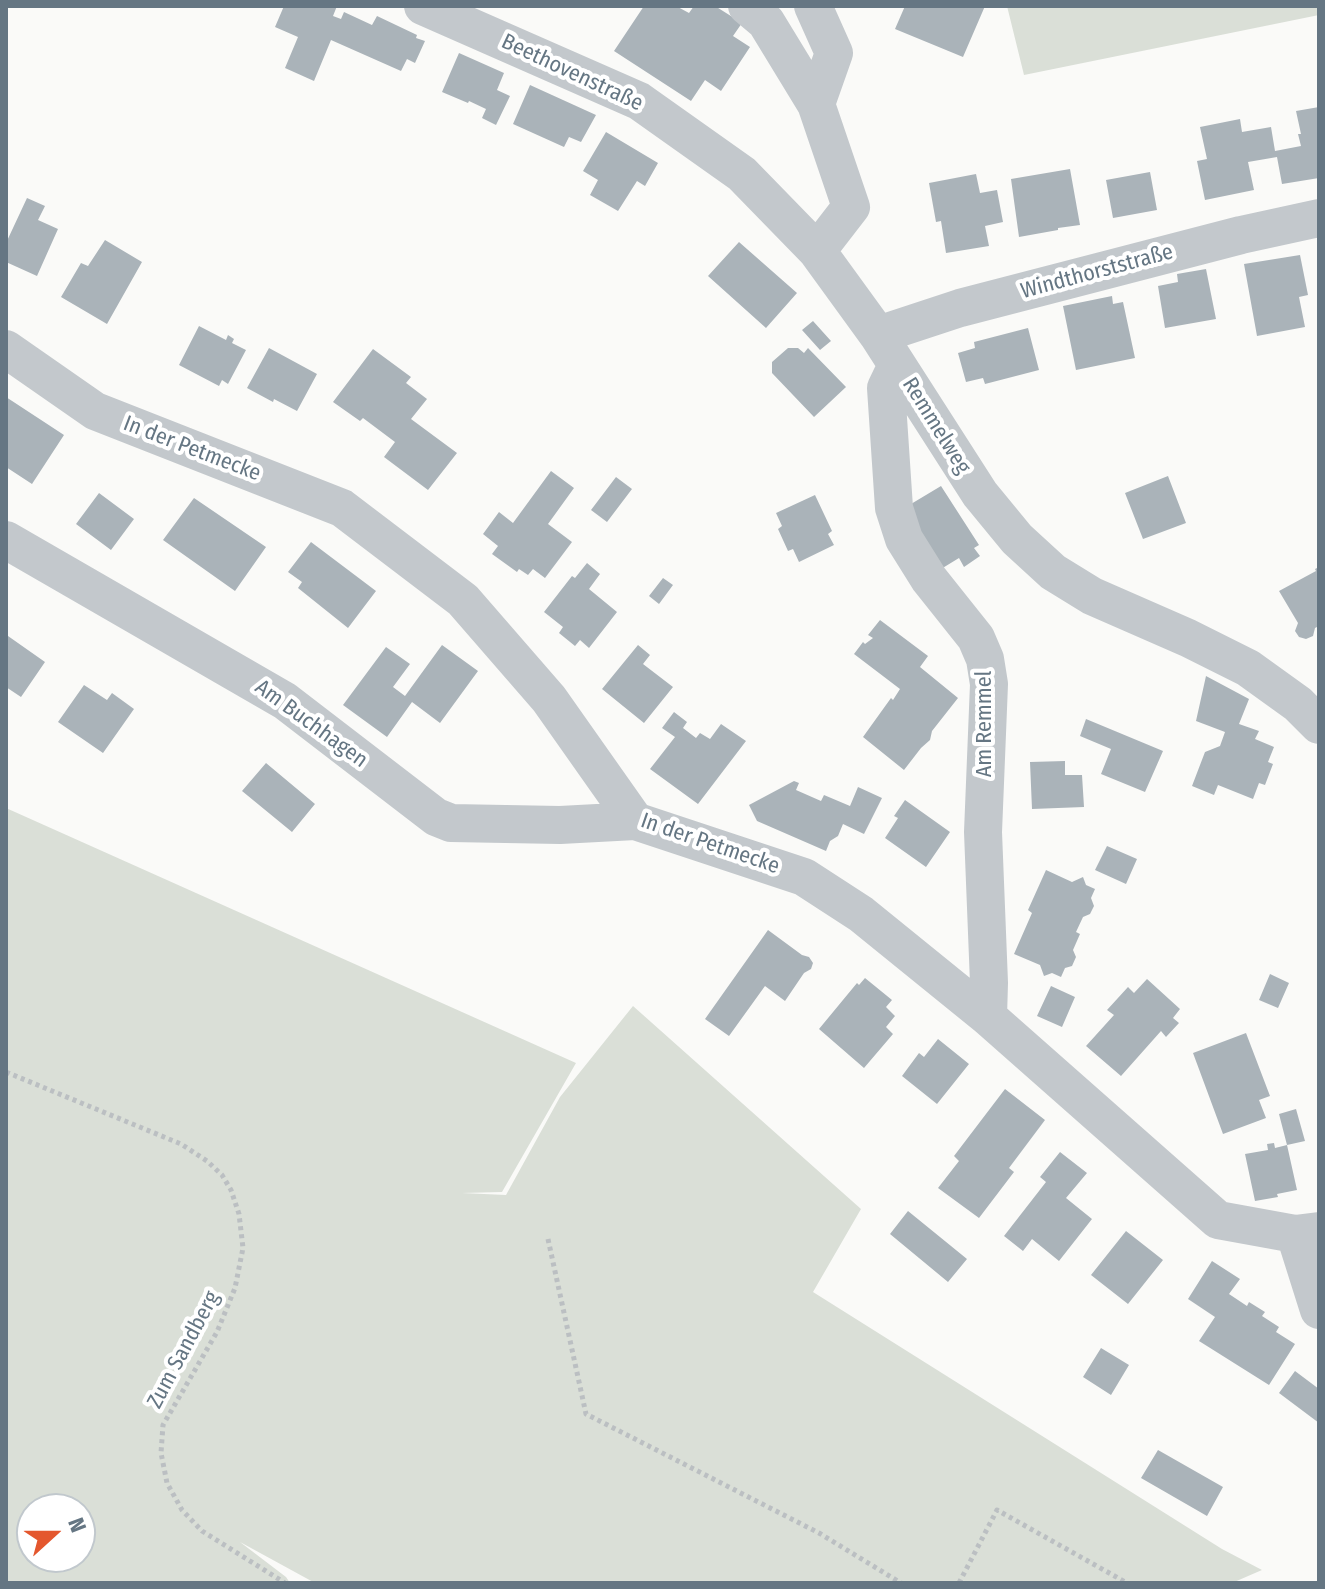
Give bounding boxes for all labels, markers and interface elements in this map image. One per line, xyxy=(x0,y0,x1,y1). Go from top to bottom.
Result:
street label: Beethovenstraße xyxy=(497,29,647,117)
street label: Windthorststraße xyxy=(1018,239,1176,305)
street label: Remmelweg xyxy=(896,373,976,479)
street label: In der Petmecke xyxy=(120,411,264,487)
street label: Am Remmel xyxy=(972,671,998,777)
street label: Am Buchhagen xyxy=(250,674,372,774)
street label: In der Petmecke xyxy=(637,808,783,880)
street label: Zum Sandberg xyxy=(142,1287,226,1413)
north arrow xyxy=(16,1493,96,1573)
text: N xyxy=(62,1514,92,1536)

